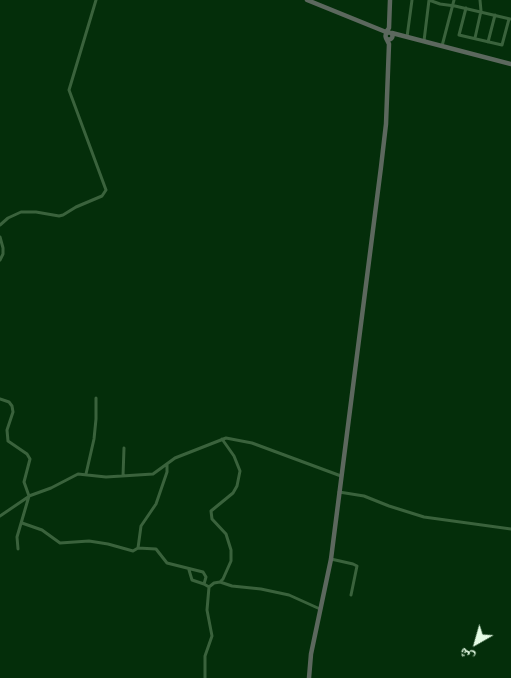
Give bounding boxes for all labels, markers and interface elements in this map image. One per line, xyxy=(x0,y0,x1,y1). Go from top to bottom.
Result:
north arrow xyxy=(451,618,501,668)
text: ش xyxy=(455,644,478,666)

